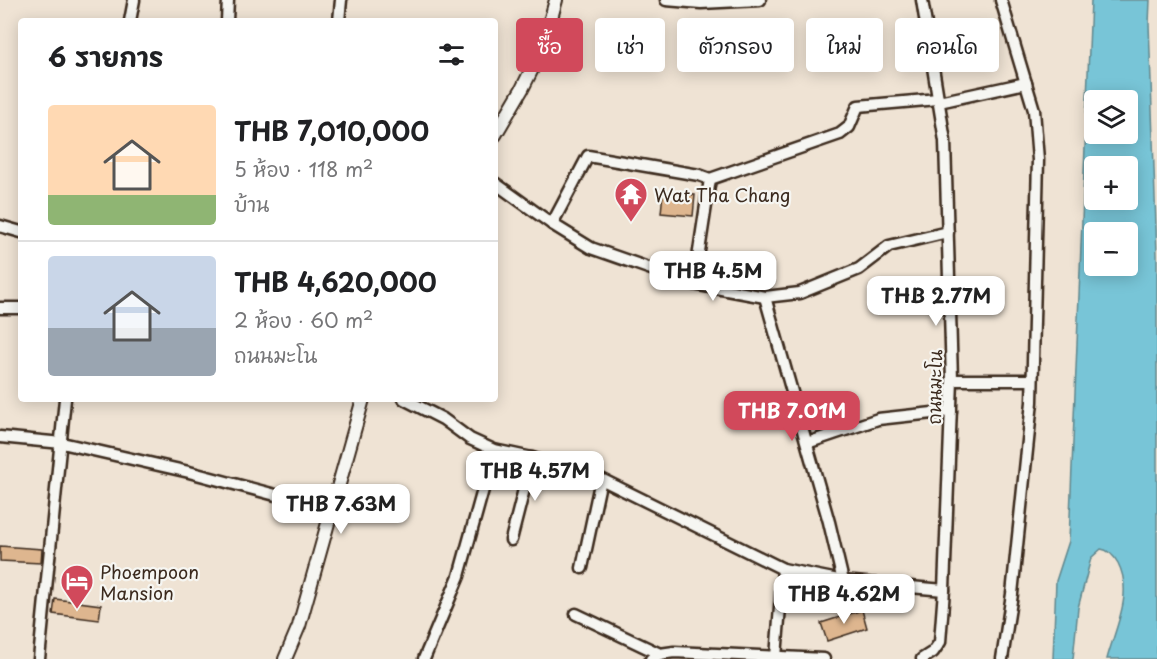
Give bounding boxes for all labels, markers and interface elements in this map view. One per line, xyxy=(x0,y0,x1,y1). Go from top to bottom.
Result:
chip: ซื้อ xyxy=(516,18,583,72)
chip: เช่า xyxy=(595,18,665,72)
chip: ตัวกรอง xyxy=(677,18,794,72)
chip: ใหม่ xyxy=(806,18,883,72)
chip: คอนโด xyxy=(895,18,999,72)
text: 6 รายการ xyxy=(48,37,163,76)
icon: filters xyxy=(435,38,468,71)
map controls xyxy=(1084,90,1138,276)
button: layers xyxy=(1084,90,1138,144)
text: THB 7,010,000 xyxy=(234,111,429,150)
icon: home xyxy=(96,129,168,201)
text: 5 ห้อง · 118 m² xyxy=(234,154,373,184)
button: + xyxy=(1084,156,1138,210)
temple icon: Wat Tha Chang xyxy=(613,176,649,223)
place label: Wat Tha Chang xyxy=(654,181,790,208)
text: บ้าน xyxy=(234,189,269,219)
button: − xyxy=(1084,222,1138,276)
pin: THB 4.5M xyxy=(651,251,775,302)
text: THB 4.5M xyxy=(663,255,763,285)
text: THB 4,620,000 xyxy=(234,262,437,301)
pin: THB 2.77M xyxy=(867,276,1005,327)
icon: home xyxy=(96,280,168,352)
text: THB 2.77M xyxy=(881,280,991,310)
text: 2 ห้อง · 60 m² xyxy=(234,305,373,335)
text: ถนนมะโน xyxy=(234,340,317,370)
street label: ถนนมะโน xyxy=(920,349,948,425)
pin: THB 7.01M xyxy=(723,391,861,442)
text: THB 7.01M xyxy=(738,395,846,425)
pin: THB 4.57M xyxy=(466,451,604,502)
text: THB 4.57M xyxy=(480,455,590,485)
pin: THB 7.63M xyxy=(272,484,410,535)
text: THB 7.63M xyxy=(286,488,396,518)
place label: Phoempoon Mansion xyxy=(100,558,199,606)
hotel icon: Phoempoon Mansion xyxy=(59,563,95,610)
pin: THB 4.62M xyxy=(775,574,913,625)
text: THB 4.62M xyxy=(788,578,900,608)

